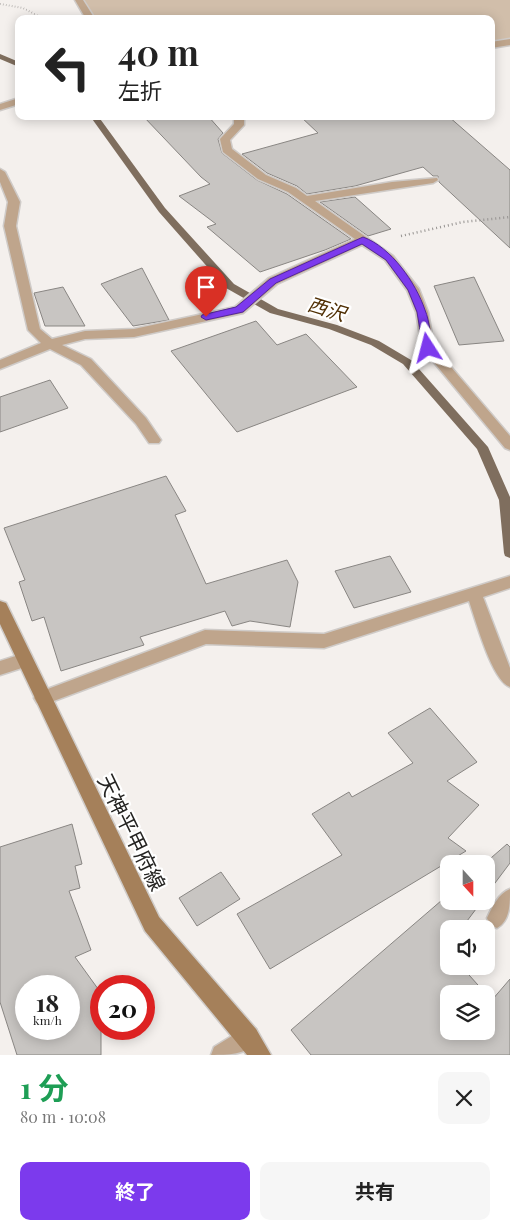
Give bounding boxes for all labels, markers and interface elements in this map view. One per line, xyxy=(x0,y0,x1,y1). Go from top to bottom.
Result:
text: 40 m xyxy=(118,28,199,75)
icon: left xyxy=(35,35,100,100)
text: 左折 xyxy=(118,75,162,105)
pin xyxy=(185,266,227,317)
icon: arrive xyxy=(192,273,220,301)
water label: 西沢 xyxy=(305,290,352,327)
position arrow xyxy=(401,321,453,373)
street label: 天神平甲府線 xyxy=(93,769,173,895)
north arrow xyxy=(440,855,495,910)
map controls xyxy=(440,855,495,1040)
button: sound xyxy=(440,920,495,975)
speed limit sign: 20 xyxy=(90,975,155,1040)
text: 18 xyxy=(36,985,59,1018)
button: layers xyxy=(440,985,495,1040)
text: km/h xyxy=(33,1012,62,1028)
text: 1 分 xyxy=(20,1067,68,1107)
button: close xyxy=(438,1072,490,1124)
text: 80 m · 10:08 xyxy=(20,1106,106,1127)
button: 終了 xyxy=(20,1162,250,1220)
button: 共有 xyxy=(260,1162,490,1220)

